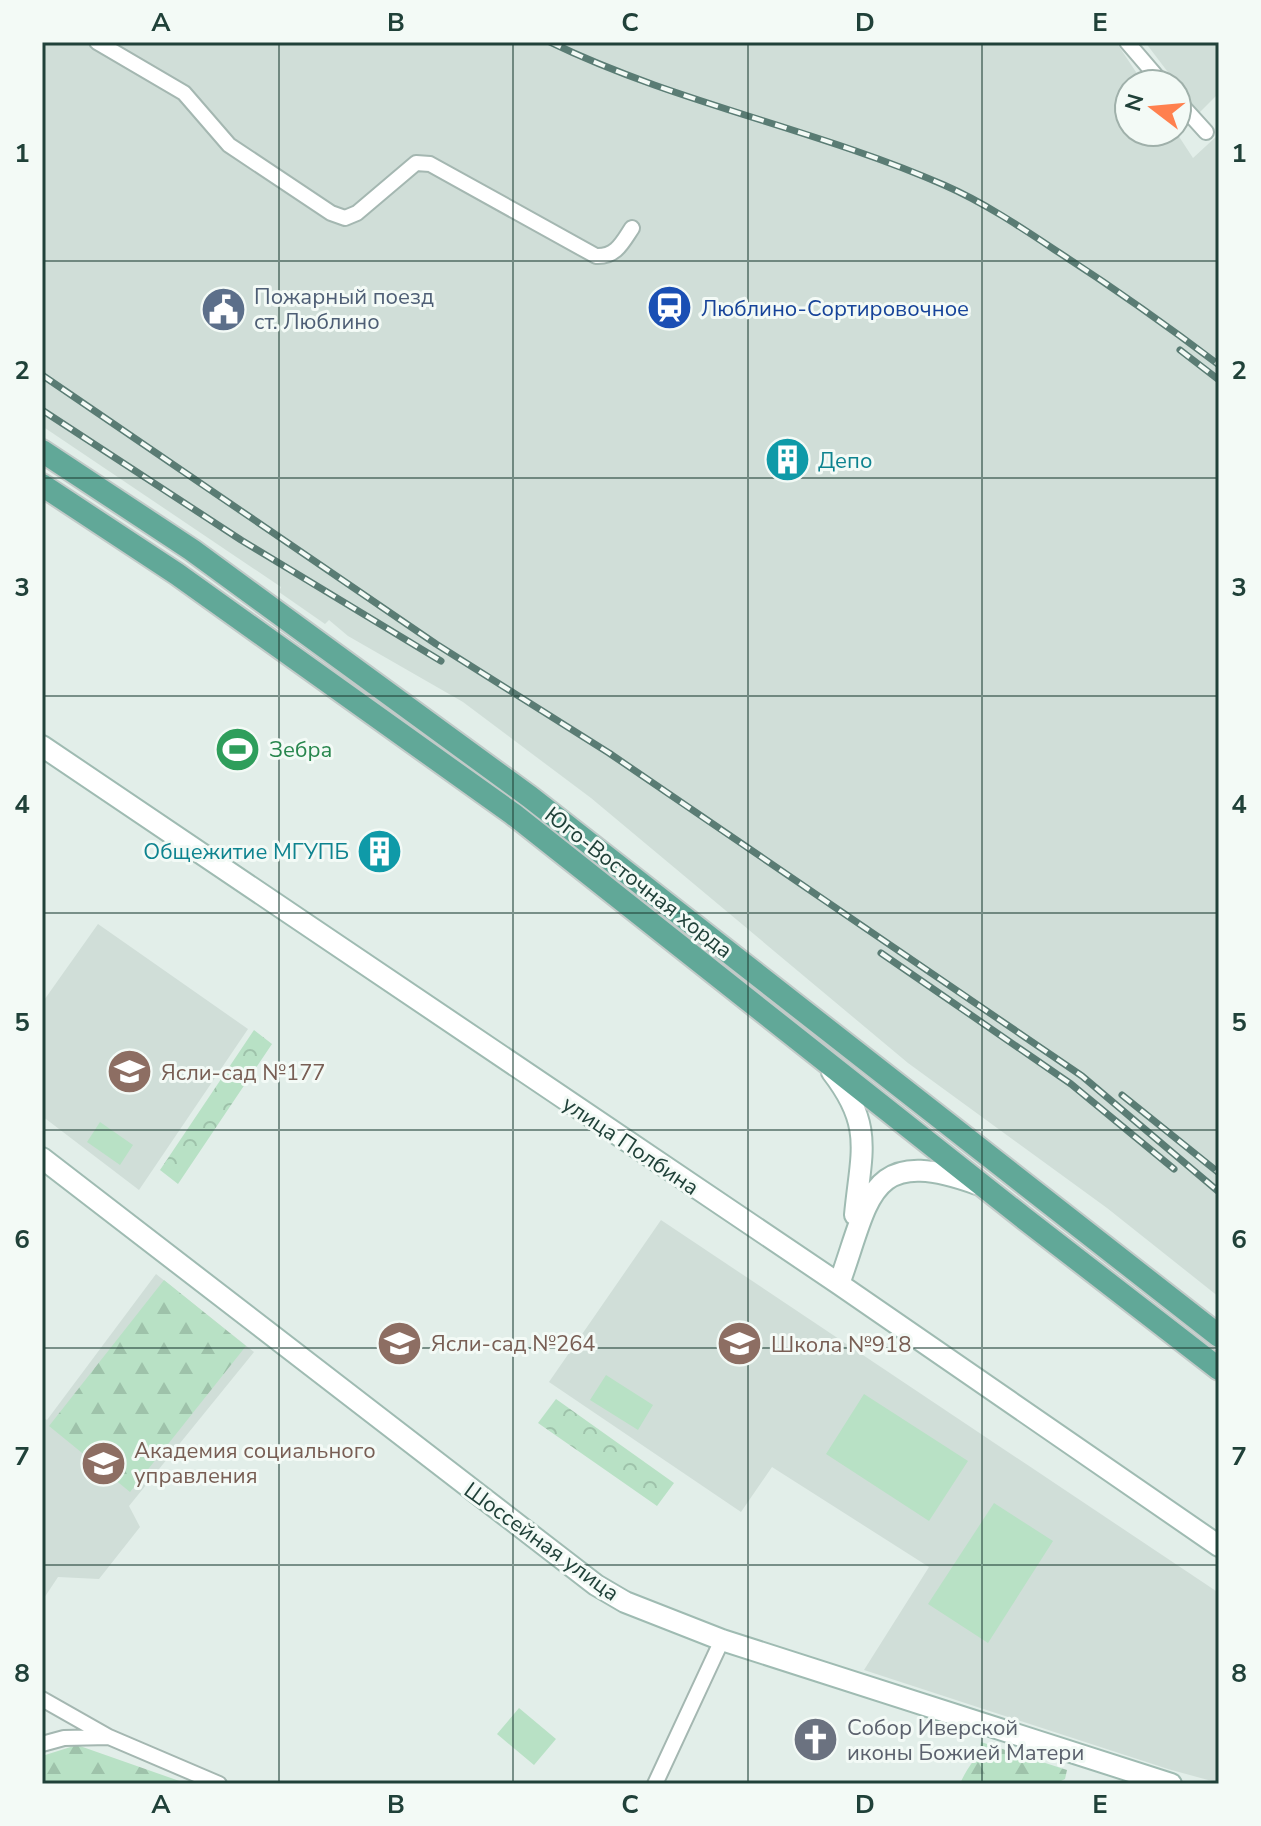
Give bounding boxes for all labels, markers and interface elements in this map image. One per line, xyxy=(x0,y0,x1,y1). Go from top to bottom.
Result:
text: A xyxy=(151,5,171,40)
text: B xyxy=(387,5,405,40)
text: C xyxy=(621,5,639,40)
text: D xyxy=(855,5,875,40)
text: E xyxy=(1092,5,1108,40)
north arrow xyxy=(1113,68,1193,148)
text: N xyxy=(1118,91,1151,115)
text: 1 xyxy=(14,136,30,171)
text: 1 xyxy=(1231,136,1247,171)
place label: Пожарный поезд ст. Люблино xyxy=(254,282,434,337)
station icon: Люблино-Сортировочное xyxy=(646,284,694,332)
public building icon: Пожарный поезд ст. Люблино xyxy=(199,285,247,333)
place label: Люблино-Сортировочное xyxy=(701,294,969,324)
text: 2 xyxy=(14,353,30,388)
text: 2 xyxy=(1231,353,1247,388)
building icon: Депо xyxy=(763,436,811,484)
place label: Депо xyxy=(818,446,872,476)
text: 3 xyxy=(14,570,30,605)
text: 3 xyxy=(1231,570,1247,605)
sports icon: Зебра xyxy=(214,725,262,773)
place label: Зебра xyxy=(269,735,332,765)
text: 4 xyxy=(14,787,30,822)
text: 4 xyxy=(1231,787,1247,822)
street label: Юго-Восточная хорда xyxy=(538,800,738,965)
building icon: Общежитие МГУПБ xyxy=(356,827,404,875)
place label: Общежитие МГУПБ xyxy=(143,837,349,867)
text: 5 xyxy=(14,1005,30,1040)
text: 5 xyxy=(1231,1005,1247,1040)
school or university icon: Ясли-сад №177 xyxy=(106,1048,154,1096)
place label: Ясли-сад №177 xyxy=(161,1058,326,1088)
street label: улица Полбина xyxy=(556,1089,705,1203)
text: 6 xyxy=(14,1222,30,1257)
text: 6 xyxy=(1231,1222,1247,1257)
school or university icon: Ясли-сад №264 xyxy=(376,1319,424,1367)
school or university icon: Школа №918 xyxy=(716,1320,764,1368)
place label: Ясли-сад №264 xyxy=(431,1329,596,1359)
place label: Школа №918 xyxy=(771,1330,911,1360)
place label: Академия социального управления xyxy=(134,1436,376,1491)
text: 7 xyxy=(14,1439,30,1474)
school or university icon: Академия социального управления xyxy=(79,1439,127,1487)
text: 7 xyxy=(1231,1439,1247,1474)
street label: Шоссейная улица xyxy=(458,1475,625,1608)
text: 8 xyxy=(14,1656,30,1691)
text: 8 xyxy=(1231,1656,1247,1691)
place label: Собор Иверской иконы Божией Матери xyxy=(847,1713,1084,1768)
church icon: Собор Иверской иконы Божией Матери xyxy=(792,1716,840,1764)
text: A xyxy=(151,1787,171,1822)
text: B xyxy=(387,1787,405,1822)
text: C xyxy=(621,1787,639,1822)
text: D xyxy=(855,1787,875,1822)
text: E xyxy=(1092,1787,1108,1822)

